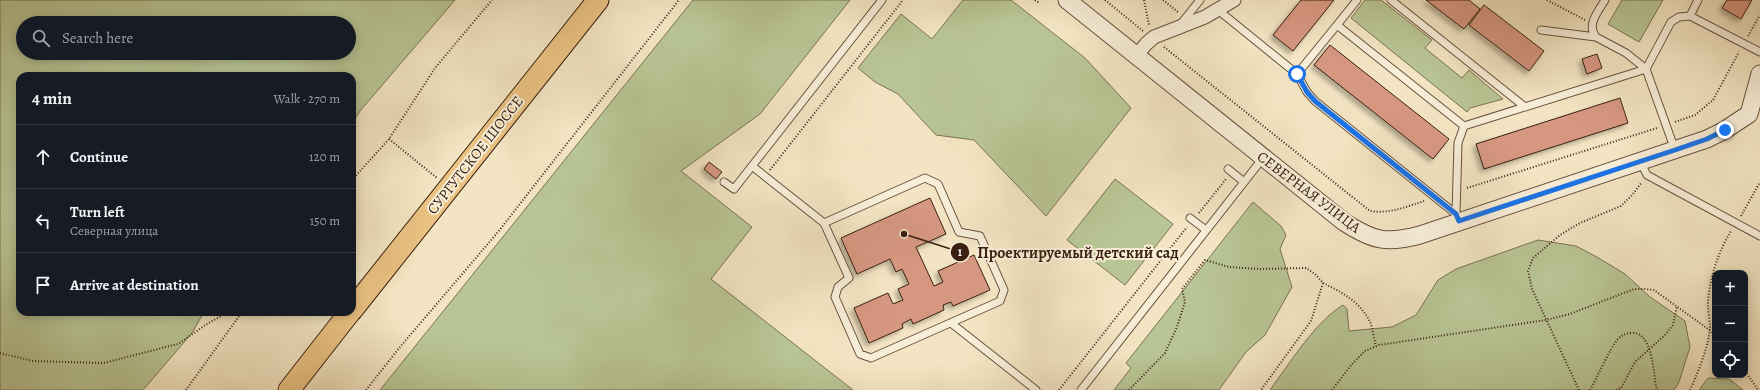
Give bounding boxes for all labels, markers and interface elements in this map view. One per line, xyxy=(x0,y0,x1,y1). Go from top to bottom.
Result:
search box xyxy=(16,16,356,60)
icon: search xyxy=(30,27,52,49)
text: Search here xyxy=(62,28,133,48)
route start xyxy=(1288,65,1306,83)
text: 4 min xyxy=(32,87,72,110)
text: Walk · 270 m xyxy=(274,90,340,107)
street label: СУРГУТСКОЕ ШОССЕ xyxy=(422,92,528,218)
route end xyxy=(1716,121,1734,139)
icon: ahead xyxy=(32,146,54,168)
street label: СЕВЕРНАЯ УЛИЦА xyxy=(1253,146,1365,238)
text: Continue xyxy=(70,147,128,167)
text: 120 m xyxy=(309,148,340,165)
text: Turn left xyxy=(70,202,125,222)
icon: left xyxy=(32,210,54,232)
text: 150 m xyxy=(310,212,340,229)
text: Северная улица xyxy=(70,222,158,239)
callout: Проектируемый детский сад xyxy=(950,238,1187,266)
text: Проектируемый детский сад xyxy=(977,242,1179,264)
text: 1 xyxy=(958,244,963,260)
map controls xyxy=(1712,270,1748,378)
button: + xyxy=(1712,270,1748,306)
icon: arrive xyxy=(32,274,54,296)
text: Arrive at destination xyxy=(70,275,199,295)
button: − xyxy=(1712,306,1748,342)
button: locate xyxy=(1712,342,1748,378)

